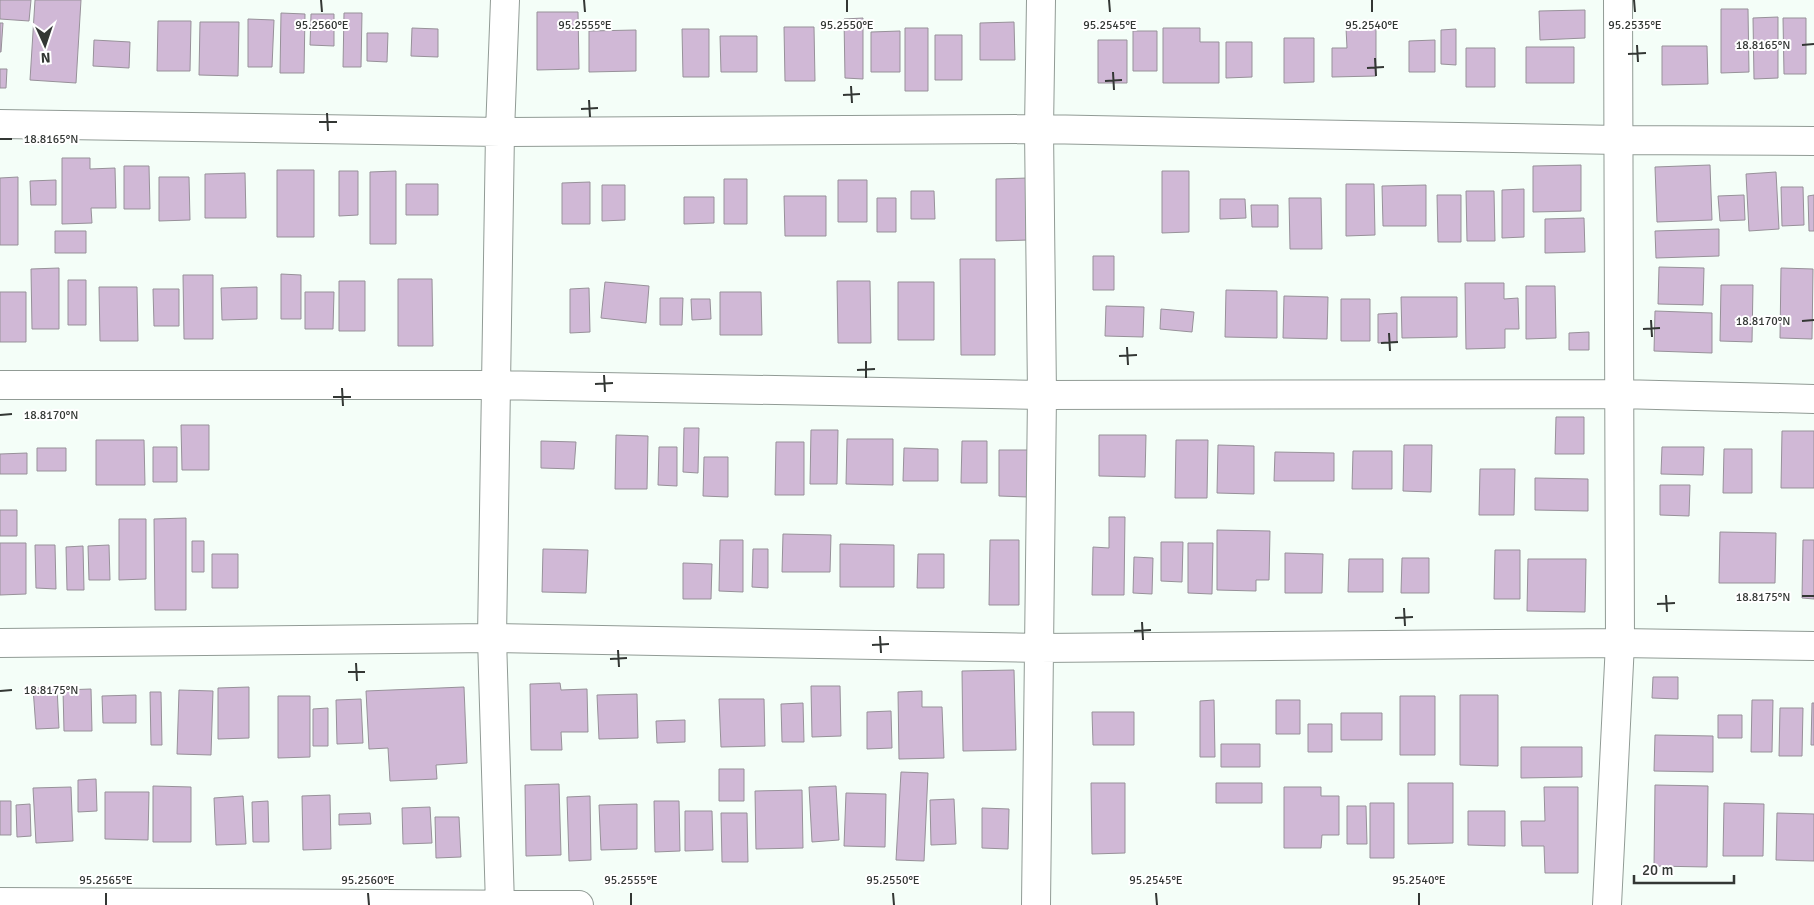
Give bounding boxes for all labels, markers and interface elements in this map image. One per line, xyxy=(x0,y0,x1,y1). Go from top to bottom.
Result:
text: 95.2560°E xyxy=(295,18,349,33)
text: 95.2555°E xyxy=(558,18,612,33)
text: 95.2550°E xyxy=(820,18,874,33)
text: 95.2545°E xyxy=(1083,18,1137,33)
text: 95.2540°E xyxy=(1345,18,1399,33)
text: 95.2535°E xyxy=(1608,18,1662,33)
north arrow xyxy=(20,20,70,70)
text: 18.8165°N xyxy=(1736,38,1790,53)
text: N xyxy=(40,49,51,66)
text: 18.8165°N xyxy=(24,132,78,147)
text: 18.8170°N xyxy=(1736,314,1790,329)
text: 18.8170°N xyxy=(24,408,78,423)
text: 18.8175°N xyxy=(1736,590,1790,605)
text: 18.8175°N xyxy=(24,683,78,698)
scale bar xyxy=(1634,852,1734,884)
text: 20 m xyxy=(1642,861,1673,879)
text: 95.2565°E xyxy=(79,873,133,888)
text: 95.2560°E xyxy=(341,873,395,888)
text: 95.2555°E xyxy=(604,873,658,888)
text: 95.2550°E xyxy=(866,873,920,888)
text: 95.2545°E xyxy=(1129,873,1183,888)
text: 95.2540°E xyxy=(1392,873,1446,888)

